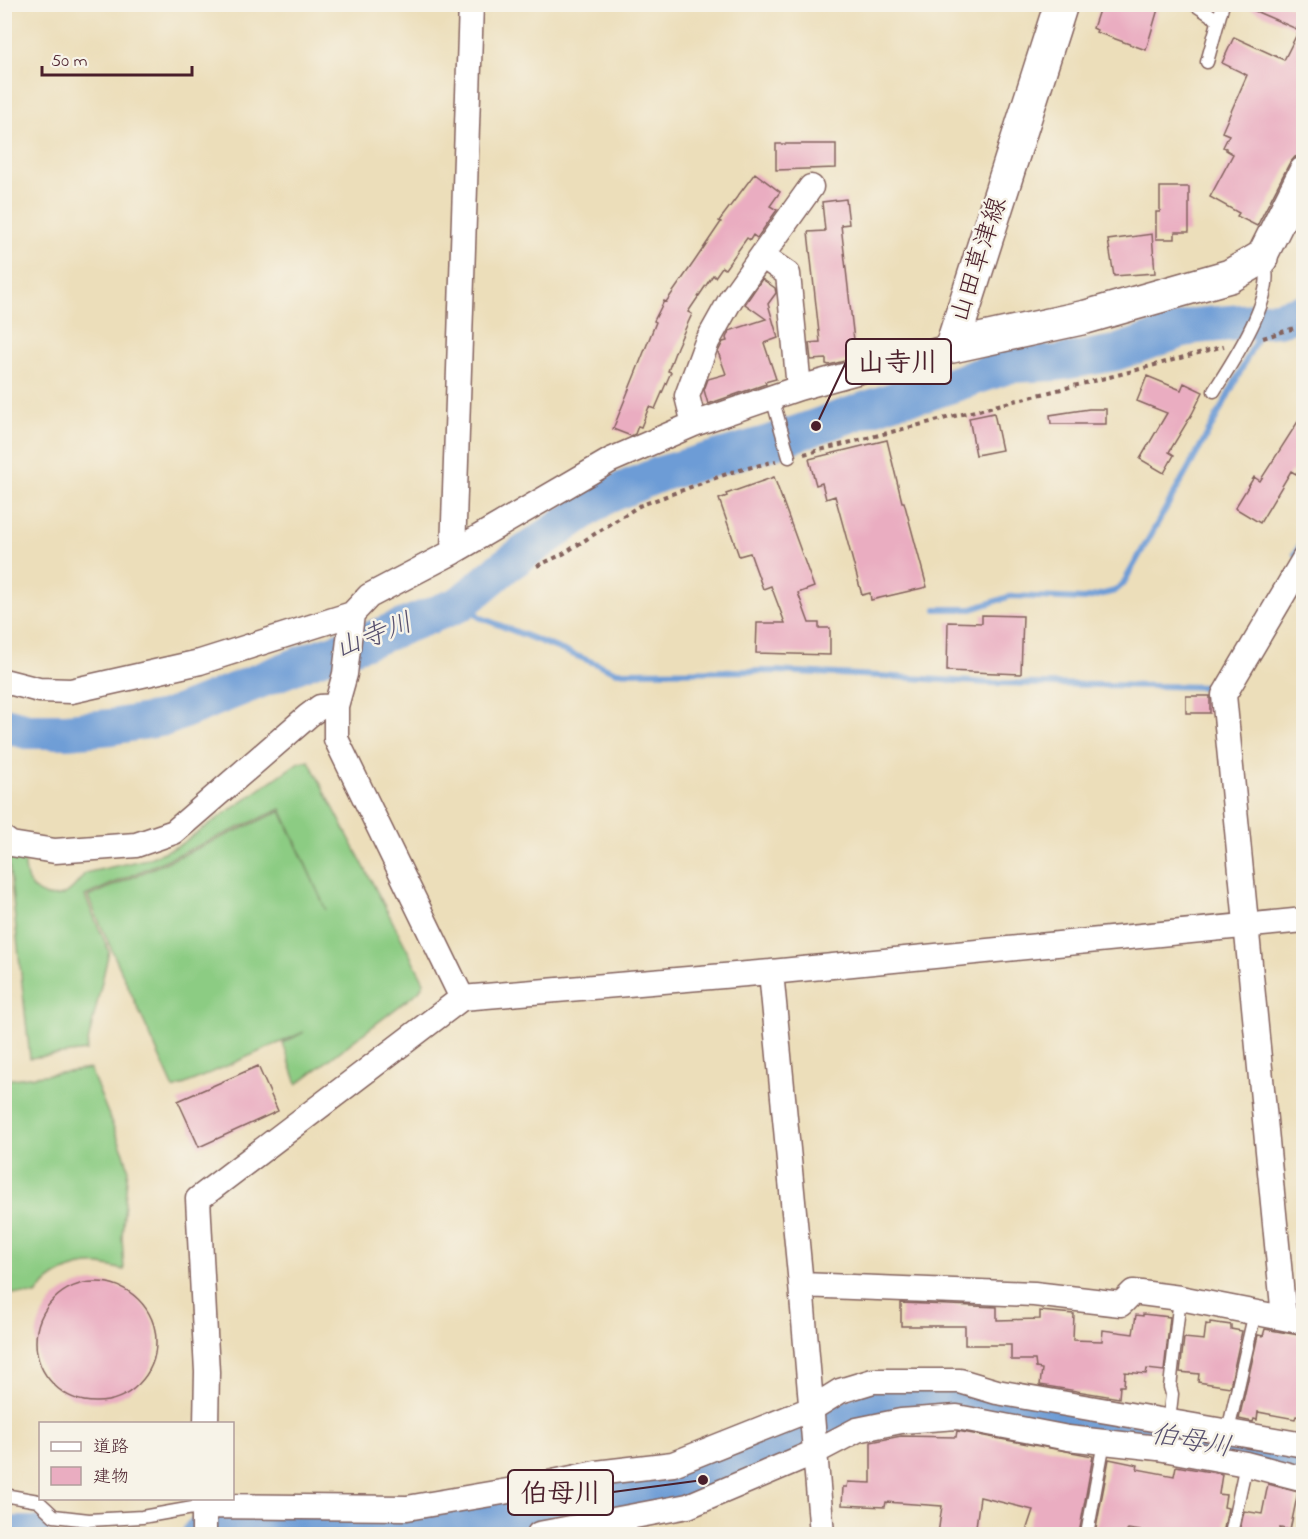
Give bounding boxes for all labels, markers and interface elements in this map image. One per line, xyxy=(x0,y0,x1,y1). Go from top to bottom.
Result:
scale bar xyxy=(42,39,192,77)
text: 50 m xyxy=(51,49,88,75)
street label: 山田草津線 xyxy=(942,192,1018,328)
callout: 山寺川 xyxy=(846,339,951,384)
text: 山寺川 xyxy=(858,345,939,384)
water label: 山寺川 xyxy=(329,604,419,670)
water label: 伯母川 xyxy=(1148,1416,1234,1468)
legend xyxy=(39,1422,234,1500)
text: 道路 xyxy=(93,1435,129,1461)
text: 建物 xyxy=(93,1465,129,1491)
callout: 伯母川 xyxy=(508,1470,613,1515)
text: 伯母川 xyxy=(521,1476,602,1515)

